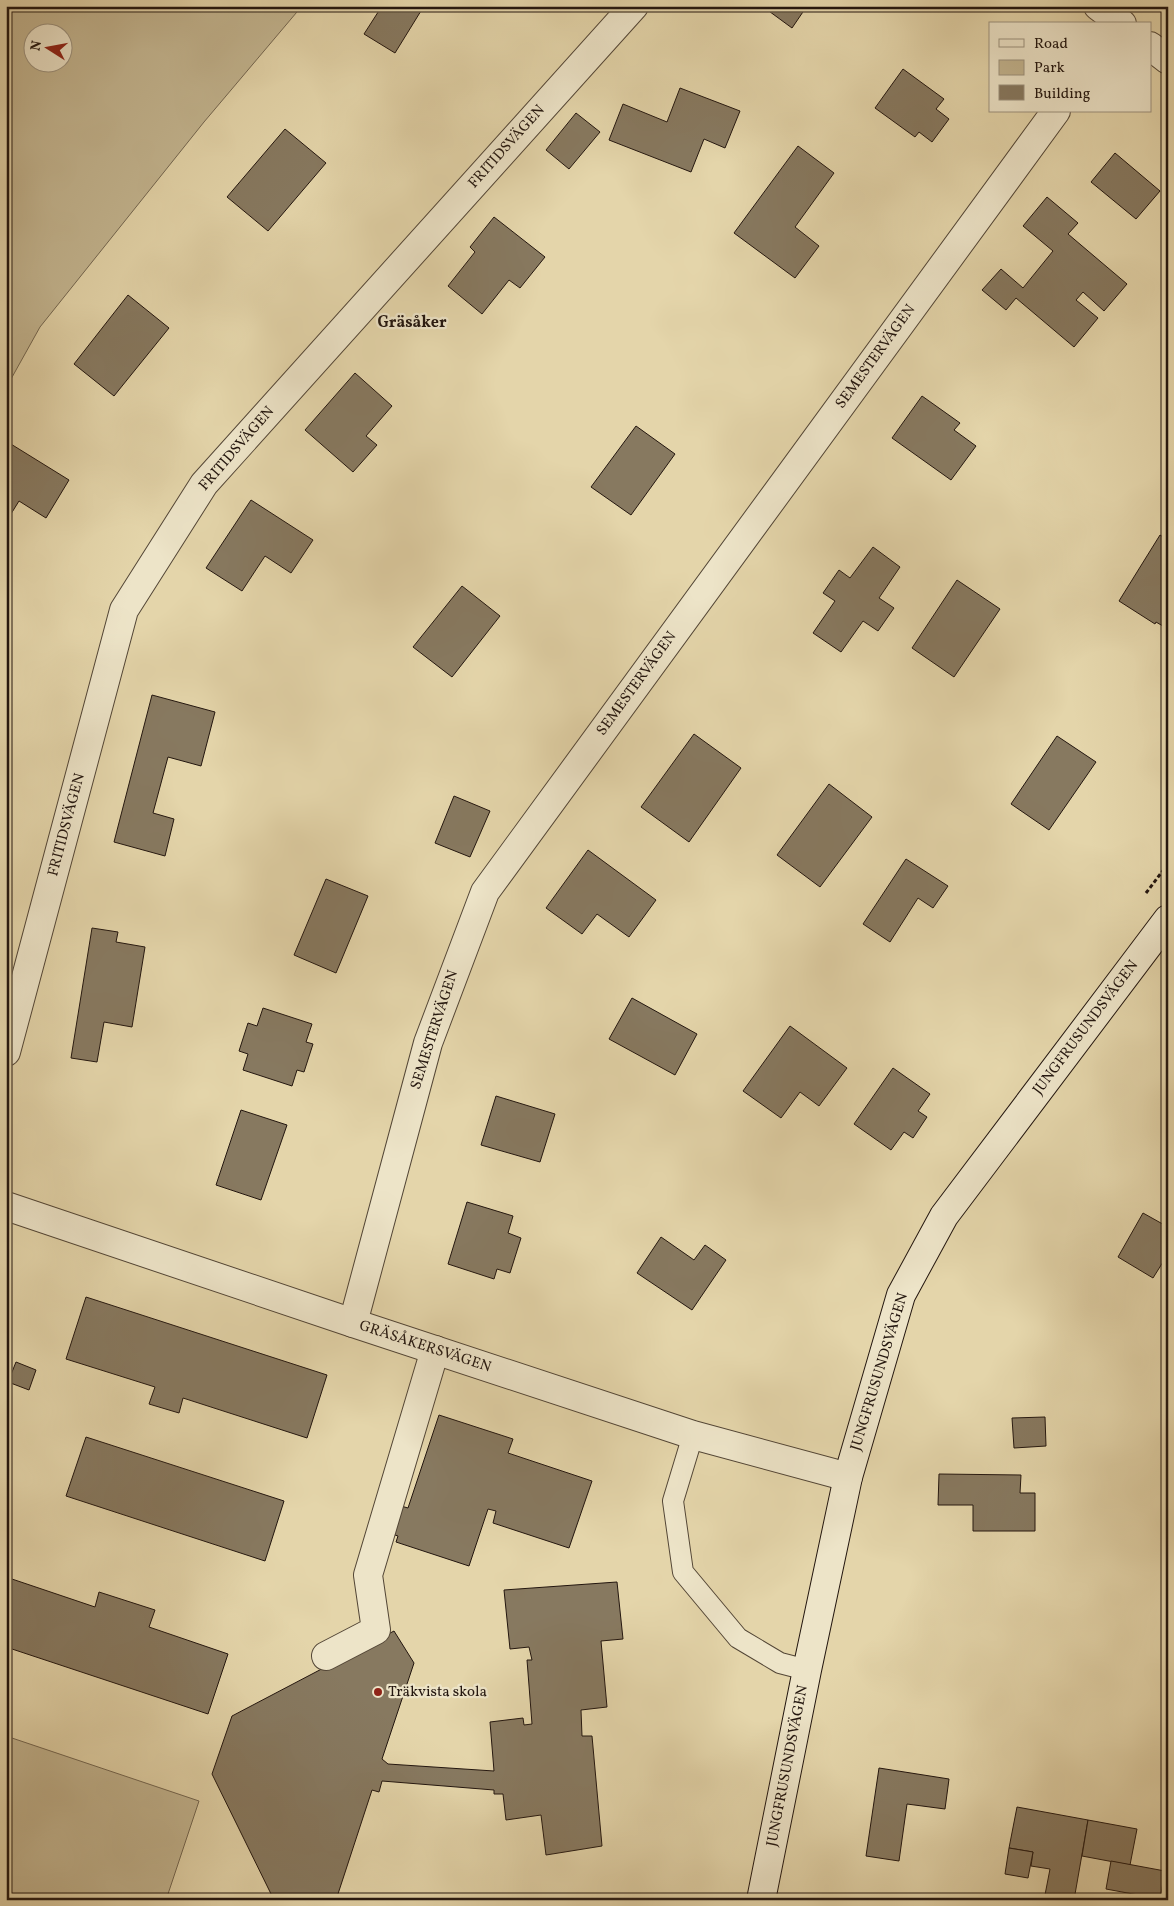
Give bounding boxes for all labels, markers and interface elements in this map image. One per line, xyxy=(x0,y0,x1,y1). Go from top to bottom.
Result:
north arrow xyxy=(22,22,72,72)
legend xyxy=(989,22,1152,112)
text: Road xyxy=(1034,34,1068,55)
text: N xyxy=(26,39,47,53)
text: Park xyxy=(1034,58,1065,79)
text: Building xyxy=(1034,84,1091,105)
street label: FRITIDSVÄGEN xyxy=(464,101,550,193)
street label: SEMESTERVÄGEN xyxy=(831,301,921,413)
district label: Gräsåker xyxy=(377,312,447,334)
street label: FRITIDSVÄGEN xyxy=(194,402,280,496)
street label: SEMESTERVÄGEN xyxy=(592,628,682,740)
street label: FRITIDSVÄGEN xyxy=(43,771,91,879)
street label: JUNGFRUSUNDSVÄGEN xyxy=(1028,956,1144,1100)
street label: SEMESTERVÄGEN xyxy=(406,968,464,1092)
street label: JUNGFRUSUNDSVÄGEN xyxy=(846,1290,914,1454)
street label: GRÄSÅKERSVÄGEN xyxy=(356,1316,494,1378)
place label: Träkvista skola xyxy=(388,1682,487,1703)
street label: JUNGFRUSUNDSVÄGEN xyxy=(762,1683,814,1849)
marker: Träkvista skola xyxy=(372,1686,384,1698)

